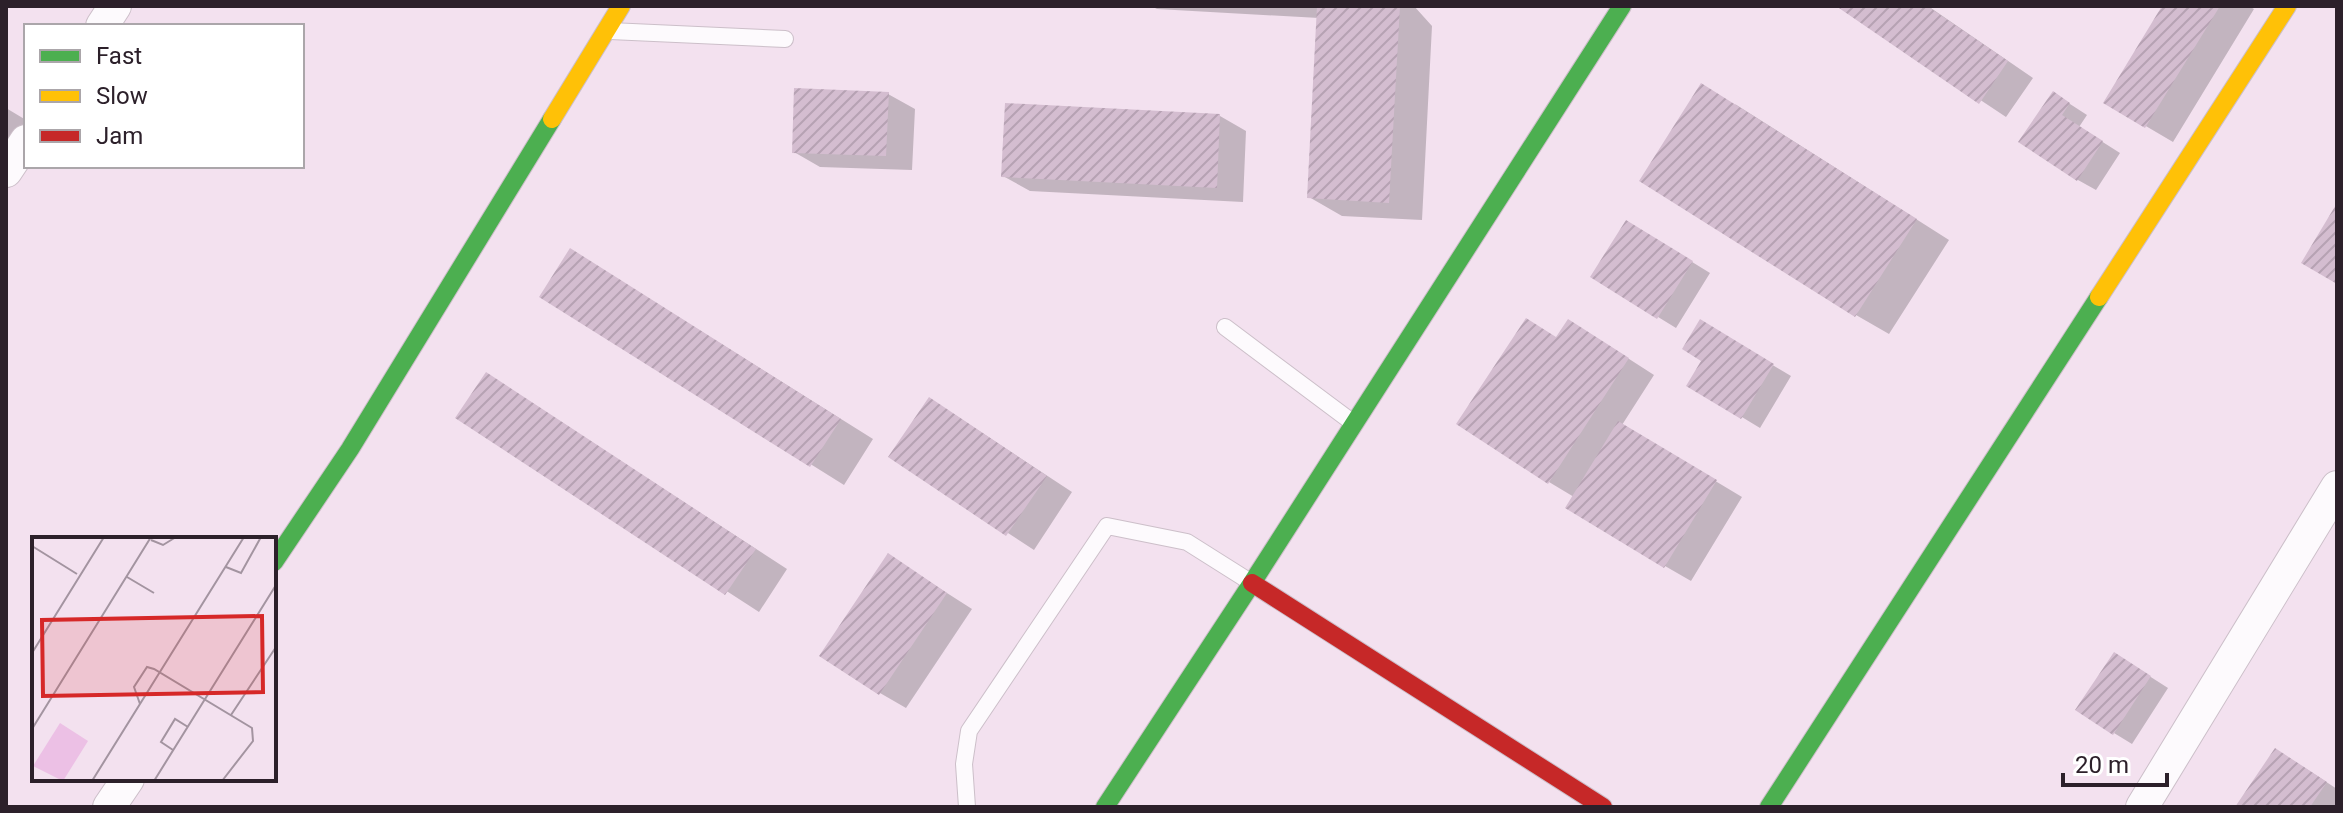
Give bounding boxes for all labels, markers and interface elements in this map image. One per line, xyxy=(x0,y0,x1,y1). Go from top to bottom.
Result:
legend xyxy=(24,24,304,168)
text: Fast xyxy=(96,42,142,70)
text: Slow xyxy=(96,82,148,110)
text: Jam xyxy=(96,122,143,150)
inset map xyxy=(32,537,276,781)
scale bar xyxy=(2063,737,2167,787)
text: 20 m xyxy=(2075,751,2129,779)

